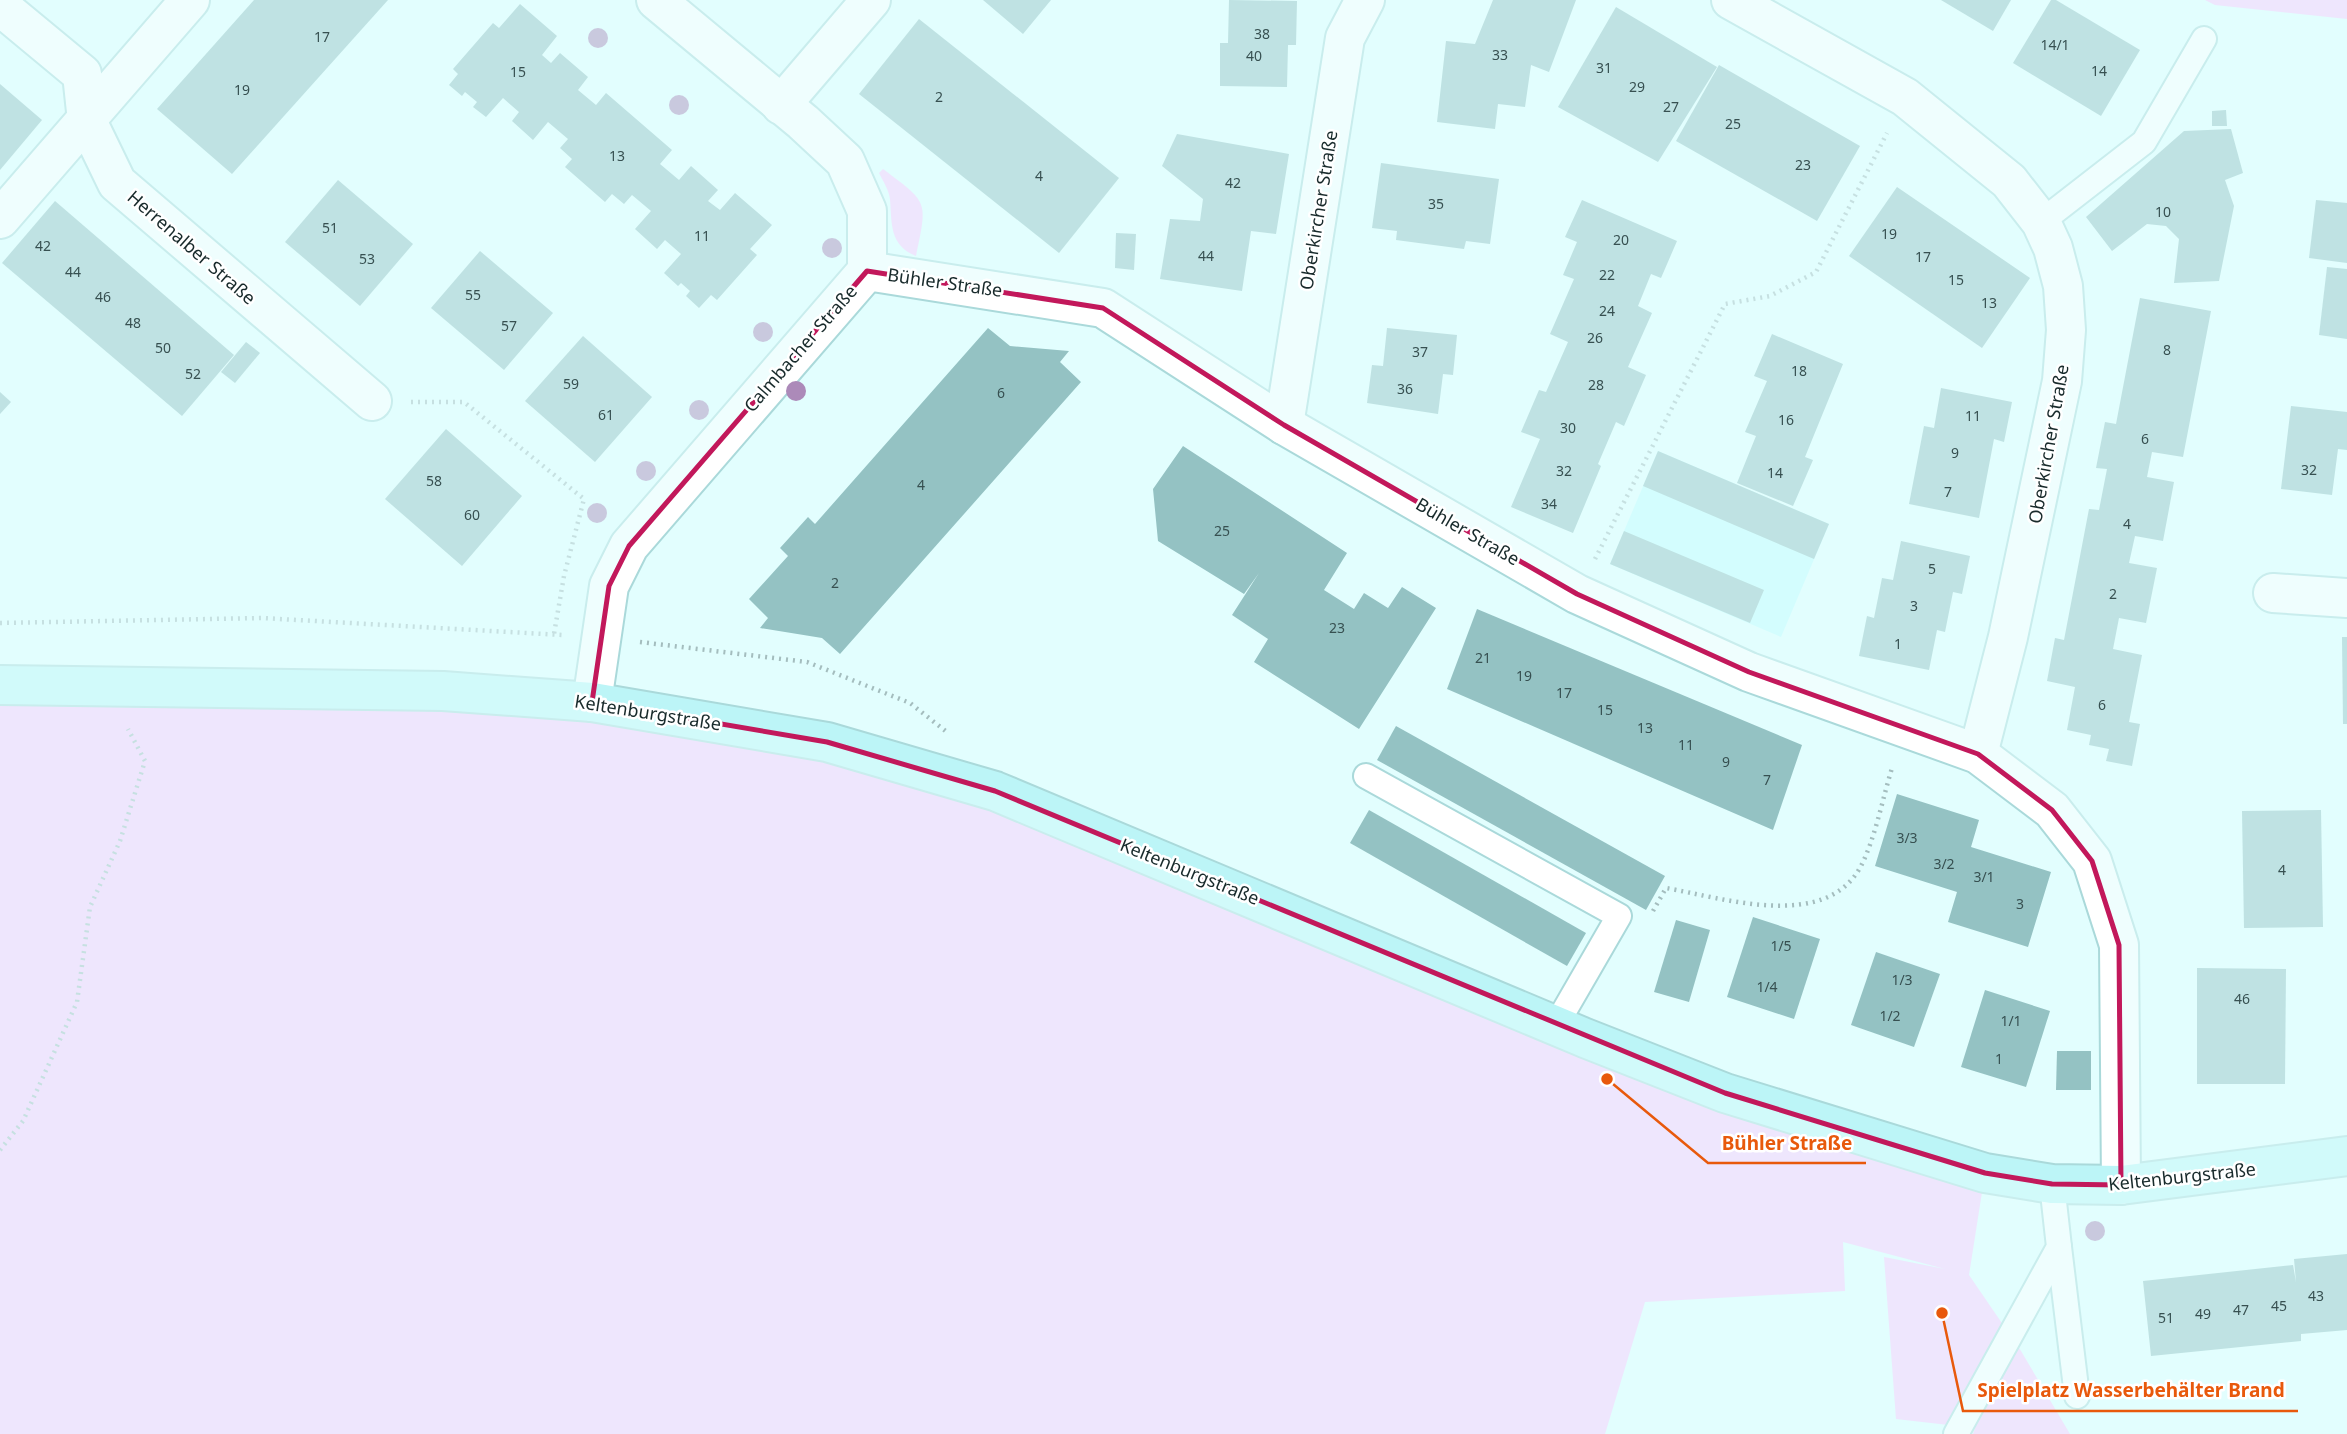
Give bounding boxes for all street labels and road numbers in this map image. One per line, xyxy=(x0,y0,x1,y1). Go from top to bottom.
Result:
street label: Oberkircher Straße xyxy=(1294,129,1342,291)
street label: Herrenalber Straße xyxy=(123,185,261,309)
street label: Bühler Straße xyxy=(886,262,1004,302)
street label: Calmbacher Straße xyxy=(738,279,862,417)
street label: Oberkircher Straße xyxy=(2022,363,2074,525)
street label: Bühler Straße xyxy=(1412,492,1524,570)
street label: Keltenburgstraße xyxy=(573,689,723,735)
street label: Keltenburgstraße xyxy=(1117,832,1263,910)
street label: Keltenburgstraße xyxy=(2107,1156,2257,1196)

